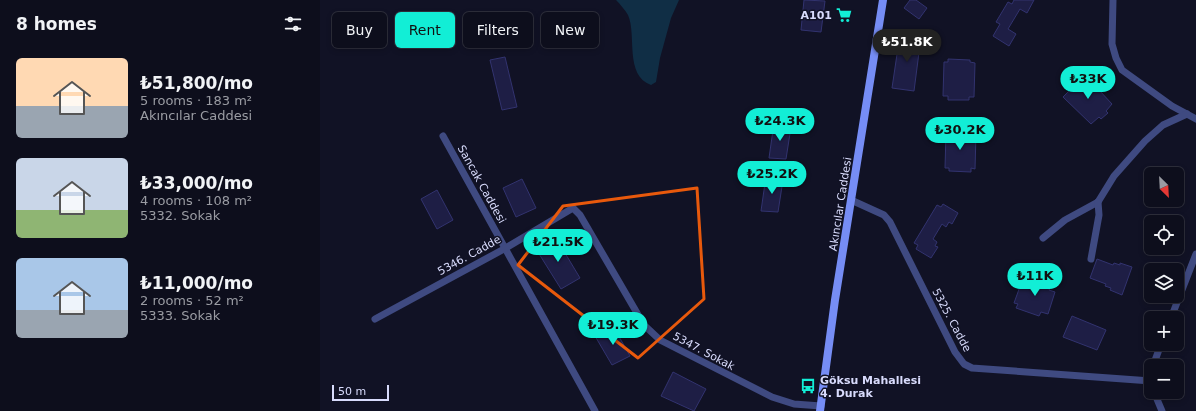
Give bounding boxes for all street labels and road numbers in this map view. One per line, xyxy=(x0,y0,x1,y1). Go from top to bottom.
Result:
street label: Sancak Caddesi xyxy=(455,143,508,226)
street label: Akıncılar Caddesi xyxy=(827,156,854,252)
street label: 5346. Cadde xyxy=(435,233,503,278)
street label: 5325. Cadde xyxy=(929,286,974,354)
street label: 5347. Sokak xyxy=(671,330,737,373)

